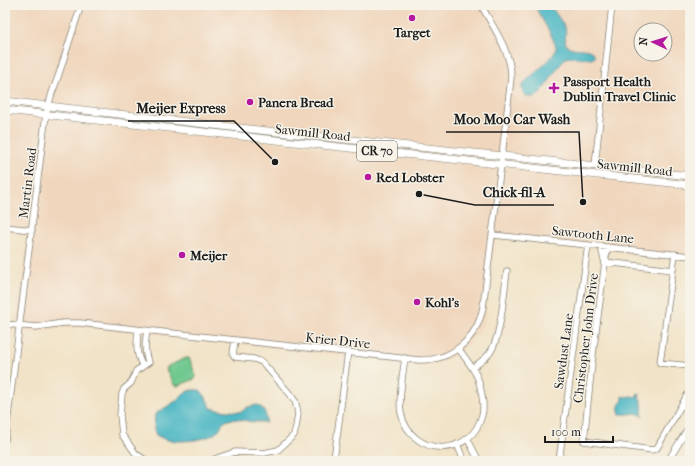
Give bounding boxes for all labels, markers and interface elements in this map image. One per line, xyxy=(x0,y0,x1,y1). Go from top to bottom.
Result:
marker: Target xyxy=(407,13,417,23)
north arrow xyxy=(633,22,673,62)
place label: Target xyxy=(392,25,431,41)
text: N xyxy=(637,36,650,46)
place label: Passport Health Dublin Travel Clinic xyxy=(563,74,676,104)
marker: Passport Health Dublin Travel Clinic xyxy=(548,82,560,94)
callout: Meijer Express xyxy=(128,95,234,121)
place label: Panera Bread xyxy=(258,95,334,110)
marker: Panera Bread xyxy=(245,97,255,107)
text: Meijer Express xyxy=(135,100,227,117)
callout: Moo Moo Car Wash xyxy=(446,106,579,132)
text: Moo Moo Car Wash xyxy=(453,111,572,128)
street label: Sawmill Road xyxy=(275,121,352,144)
road number: CR 70 xyxy=(357,141,397,161)
street label: Martin Road xyxy=(16,146,39,219)
street label: Sawmill Road xyxy=(597,156,674,179)
place label: Red Lobster xyxy=(376,170,445,185)
marker: Red Lobster xyxy=(363,172,373,182)
callout: Chick-fil-A xyxy=(475,179,554,205)
text: Chick-fil-A xyxy=(483,184,546,201)
street label: Sawtooth Lane xyxy=(551,223,635,246)
place label: Meijer xyxy=(189,248,228,263)
marker: Meijer xyxy=(177,250,187,260)
street label: Christopher John Drive xyxy=(570,272,601,404)
place label: Kohl's xyxy=(425,295,459,310)
marker: Kohl's xyxy=(412,297,422,307)
street label: Sawdust Lane xyxy=(551,312,576,390)
street label: Krier Drive xyxy=(305,330,372,351)
scale bar xyxy=(545,418,613,444)
text: 100 m xyxy=(551,425,581,439)

